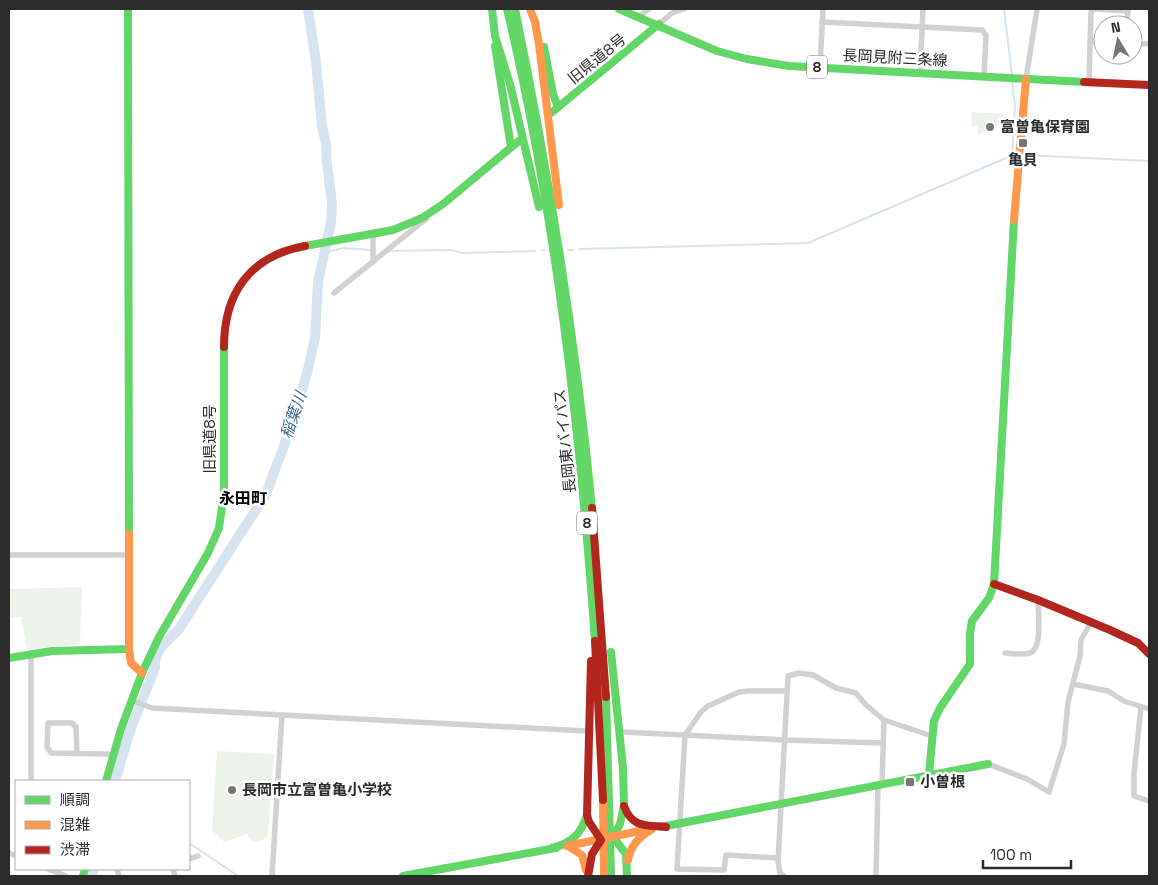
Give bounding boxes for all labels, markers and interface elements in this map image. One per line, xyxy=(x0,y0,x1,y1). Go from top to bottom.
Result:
north arrow xyxy=(1093,15,1143,65)
text: N xyxy=(1110,18,1122,37)
street label: 旧県道8号 xyxy=(564,29,630,88)
street label: 長岡見附三条線 xyxy=(842,45,948,70)
road number: 8 xyxy=(807,56,827,78)
place label: 富曽亀保育園 xyxy=(1000,117,1090,136)
marker: 富曽亀保育園 xyxy=(984,121,996,133)
marker: 亀貝 xyxy=(1017,137,1029,149)
place label: 亀貝 xyxy=(1008,150,1038,169)
water label: 稲葉川 xyxy=(276,387,312,441)
street label: 長岡東バイパス xyxy=(550,388,579,494)
street label: 旧県道8号 xyxy=(200,404,219,474)
district label: 永田町 xyxy=(219,488,267,509)
road number: 8 xyxy=(577,512,597,534)
place label: 小曽根 xyxy=(920,772,965,791)
marker: 小曽根 xyxy=(904,776,916,788)
legend xyxy=(15,780,190,870)
place label: 長岡市立富曽亀小学校 xyxy=(242,780,392,799)
marker: 長岡市立富曽亀小学校 xyxy=(226,784,238,796)
text: 順調 xyxy=(60,790,90,809)
text: 混雑 xyxy=(60,815,90,834)
scale bar xyxy=(983,838,1070,870)
text: 渋滞 xyxy=(60,840,90,859)
text: 100 m xyxy=(990,845,1032,864)

